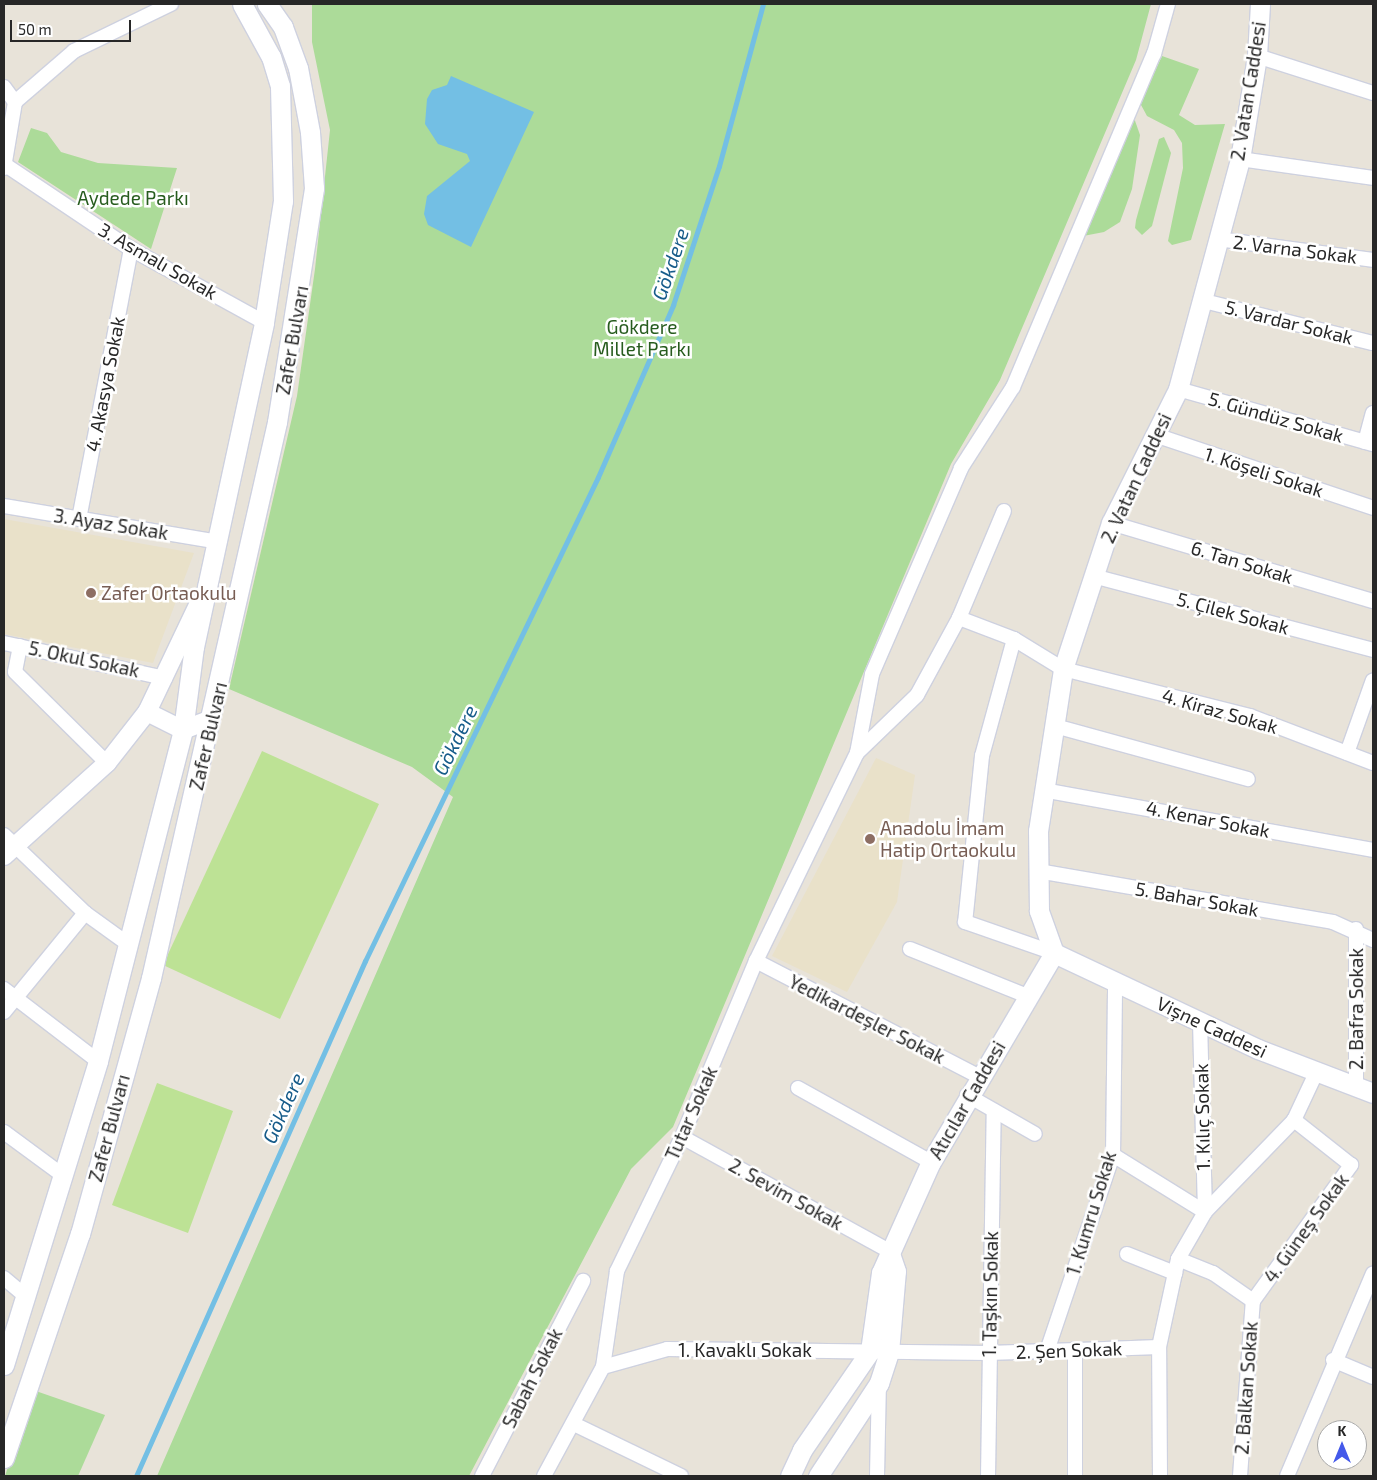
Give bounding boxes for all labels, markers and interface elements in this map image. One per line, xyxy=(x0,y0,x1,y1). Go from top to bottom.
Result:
scale bar xyxy=(12,10,134,42)
street label: 2. Vatan Caddesi xyxy=(1226,19,1270,163)
text: 50 m xyxy=(18,20,52,38)
park label: Aydede Parkı xyxy=(77,187,189,209)
street label: 3. Asmalı Sokak xyxy=(94,218,222,304)
water label: Gökdere xyxy=(646,225,694,303)
street label: 2. Varna Sokak xyxy=(1231,230,1359,268)
street label: Zafer Bulvarı xyxy=(271,283,313,397)
street label: 5. Vardar Sokak xyxy=(1222,295,1356,349)
street label: 4. Akasya Sokak xyxy=(81,314,129,454)
park label: Gökdere Millet Parkı xyxy=(593,316,691,360)
street label: 5. Gündüz Sokak xyxy=(1206,387,1346,447)
street label: 2. Vatan Caddesi xyxy=(1096,409,1176,547)
street label: 1. Köşeli Sokak xyxy=(1202,442,1326,502)
street label: 3. Ayaz Sokak xyxy=(52,504,170,544)
street label: 6. Tan Sokak xyxy=(1188,536,1296,588)
place label: Zafer Ortaokulu xyxy=(101,582,237,604)
marker: Zafer Ortaokulu xyxy=(85,587,97,599)
street label: 5. Çilek Sokak xyxy=(1174,587,1292,639)
street label: 5. Okul Sokak xyxy=(26,636,142,682)
street label: Zafer Bulvarı xyxy=(184,679,232,793)
street label: 4. Kiraz Sokak xyxy=(1159,684,1281,738)
water label: Gökdere xyxy=(428,701,482,779)
street label: 4. Kenar Sokak xyxy=(1144,796,1272,842)
place label: Anadolu İmam Hatip Ortaokulu xyxy=(880,817,1016,861)
marker: Anadolu İmam Hatip Ortaokulu xyxy=(864,833,876,845)
street label: 5. Bahar Sokak xyxy=(1133,877,1261,921)
street label: 2. Bafra Sokak xyxy=(1345,948,1367,1070)
street label: Yedikardeşler Sokak xyxy=(785,970,949,1068)
street label: Vişne Caddesi xyxy=(1153,992,1271,1062)
street label: Atıcılar Caddesi xyxy=(924,1037,1010,1163)
street label: Tutar Sokak xyxy=(660,1062,722,1164)
street label: 1. Kılıç Sokak xyxy=(1190,1063,1214,1171)
water label: Gökdere xyxy=(257,1069,309,1147)
street label: Zafer Bulvarı xyxy=(84,1071,134,1185)
street label: 1. Kumru Sokak xyxy=(1061,1148,1121,1278)
street label: 2. Sevim Sokak xyxy=(725,1153,847,1235)
street label: 4. Güneş Sokak xyxy=(1259,1169,1353,1287)
street label: 1. Taşkın Sokak xyxy=(977,1231,1003,1357)
street label: 2. Balkan Sokak xyxy=(1230,1321,1262,1455)
street label: Sabah Sokak xyxy=(497,1324,567,1432)
street label: 2. Şen Sokak xyxy=(1015,1337,1123,1363)
street label: 1. Kavaklı Sokak xyxy=(678,1339,812,1361)
north arrow xyxy=(1317,1420,1367,1470)
text: K xyxy=(1338,1422,1346,1439)

